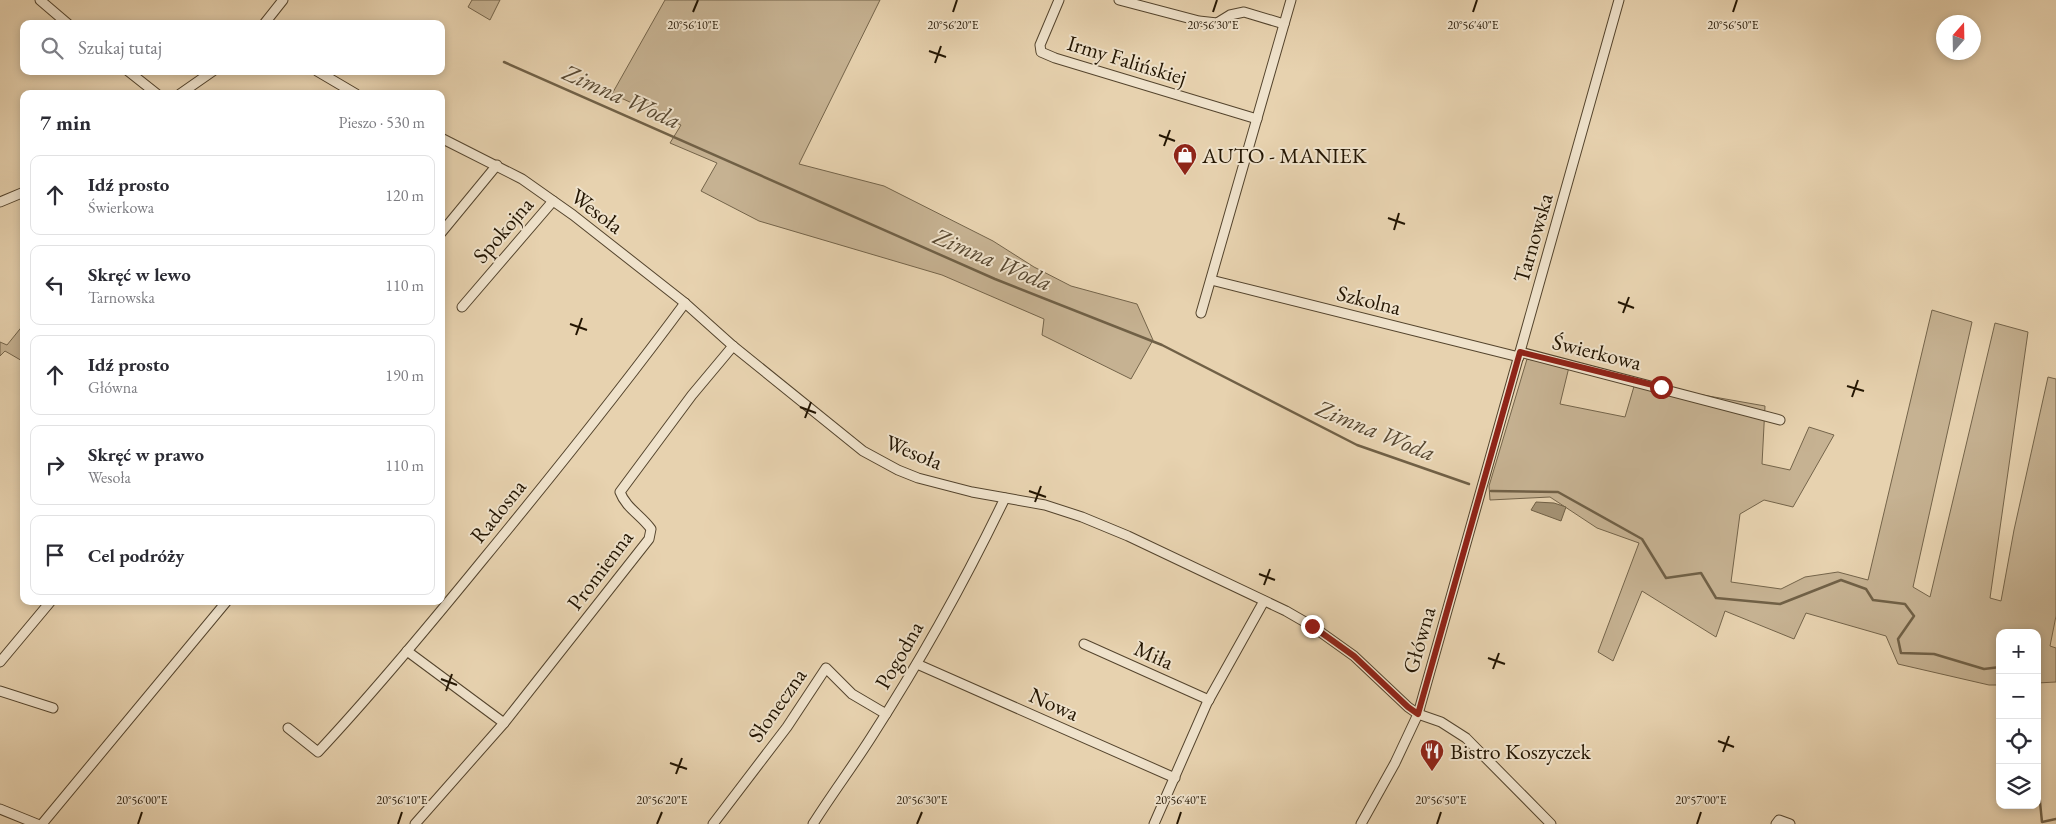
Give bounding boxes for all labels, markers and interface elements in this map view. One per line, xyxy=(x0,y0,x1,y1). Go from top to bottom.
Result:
north arrow xyxy=(1936,15,1981,60)
text: 20°56'10"E xyxy=(667,17,719,33)
text: 20°56'20"E xyxy=(927,17,979,33)
text: 20°56'30"E xyxy=(1187,17,1239,33)
text: 20°56'40"E xyxy=(1447,17,1499,33)
text: 20°56'50"E xyxy=(1707,17,1759,33)
search box xyxy=(20,20,445,75)
street label: Irmy Falińskiej xyxy=(1064,28,1190,92)
icon: search xyxy=(38,34,66,62)
text: Szukaj tutaj xyxy=(78,35,162,60)
water label: Zimna Woda xyxy=(557,56,686,136)
text: 7 min xyxy=(40,109,91,136)
text: Pieszo · 530 m xyxy=(339,112,425,133)
place label: AUTO - MANIEK xyxy=(1201,141,1368,170)
shop icon: AUTO - MANIEK xyxy=(1172,142,1198,176)
text: Idź prosto xyxy=(88,172,169,197)
icon: ahead xyxy=(41,181,69,209)
street label: Wesoła xyxy=(565,182,630,241)
text: 120 m xyxy=(385,185,424,206)
street label: Tarnowska xyxy=(1506,190,1560,286)
street label: Spokojna xyxy=(466,191,540,269)
text: Świerkowa xyxy=(88,197,154,218)
water label: Zimna Woda xyxy=(928,220,1057,298)
text: Skręć w lewo xyxy=(88,262,191,287)
icon: left xyxy=(41,271,69,299)
text: 110 m xyxy=(385,275,424,296)
street label: Szkolna xyxy=(1334,278,1404,322)
text: Tarnowska xyxy=(88,287,155,308)
street label: Świerkowa xyxy=(1549,327,1645,377)
text: Idź prosto xyxy=(88,352,169,377)
icon: ahead xyxy=(41,361,69,389)
text: 190 m xyxy=(385,365,424,386)
route start xyxy=(1650,376,1673,399)
text: Główna xyxy=(88,377,138,398)
water label: Zimna Woda xyxy=(1311,392,1440,468)
street label: Wesoła xyxy=(881,427,947,477)
text: Skręć w prawo xyxy=(88,442,204,467)
icon: right xyxy=(41,451,69,479)
text: 110 m xyxy=(385,455,424,476)
text: Wesoła xyxy=(88,467,131,488)
street label: Radosna xyxy=(463,473,533,549)
street label: Promienna xyxy=(560,524,640,616)
icon: arrive xyxy=(41,541,69,569)
text: Cel podróży xyxy=(88,543,184,568)
street label: Główna xyxy=(1396,603,1442,677)
route end xyxy=(1301,615,1324,638)
street label: Pogodna xyxy=(868,616,930,694)
map controls xyxy=(1996,629,2041,809)
button: + xyxy=(1996,629,2041,674)
street label: Miła xyxy=(1130,634,1178,677)
street label: Słoneczna xyxy=(741,662,813,748)
button: − xyxy=(1996,674,2041,719)
street label: Nowa xyxy=(1025,680,1084,728)
button: locate xyxy=(1996,719,2041,764)
place label: Bistro Koszyczek xyxy=(1450,737,1592,766)
restaurant icon: Bistro Koszyczek xyxy=(1419,738,1445,772)
button: layers xyxy=(1996,764,2041,809)
text: 20°56'00"E xyxy=(116,792,168,808)
text: 20°56'10"E xyxy=(376,792,428,808)
text: 20°56'20"E xyxy=(636,792,688,808)
text: 20°56'30"E xyxy=(896,792,948,808)
text: 20°56'40"E xyxy=(1155,792,1207,808)
text: 20°56'50"E xyxy=(1415,792,1467,808)
text: 20°57'00"E xyxy=(1675,792,1727,808)

